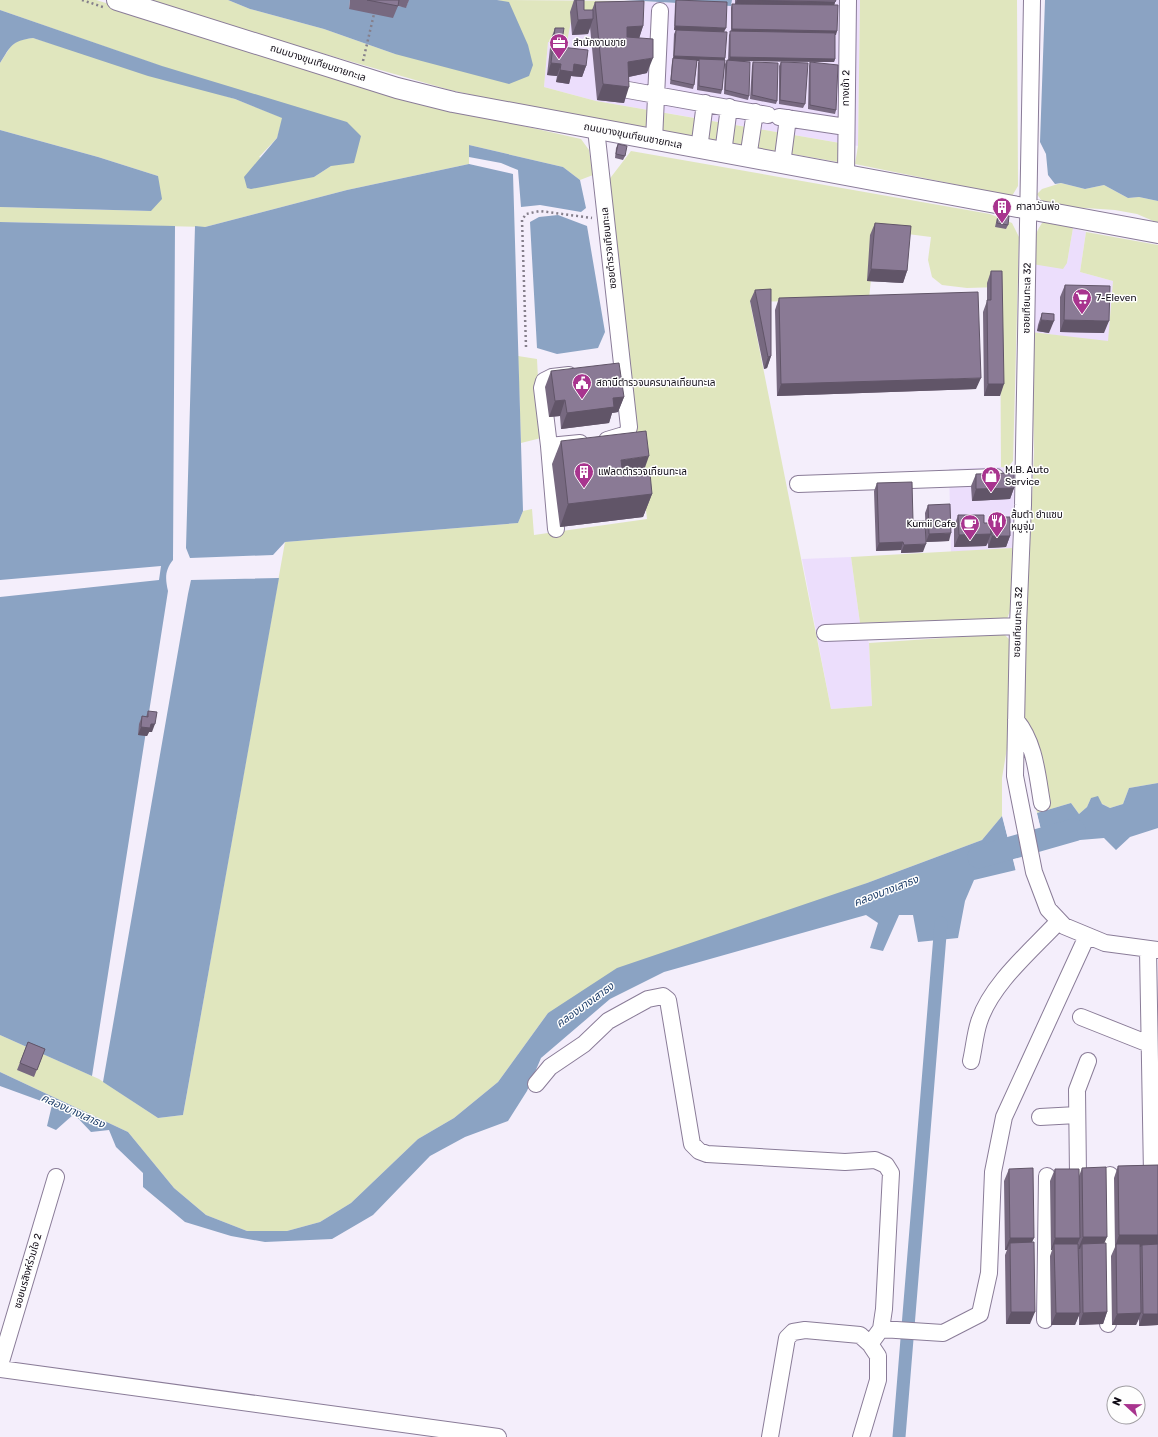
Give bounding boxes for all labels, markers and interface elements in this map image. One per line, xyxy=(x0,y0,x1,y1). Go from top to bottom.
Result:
office icon: สำนักงานขาย xyxy=(548,32,570,60)
place label: สำนักงานขาย xyxy=(573,37,626,49)
street label: ถนนบางขุนเทียนชายทะเล xyxy=(269,42,367,84)
street label: ทางเข้า 2 xyxy=(840,70,852,106)
street label: ถนนบางขุนเทียนชายทะเล xyxy=(583,121,683,151)
building icon: ศาลาวันพ่อ xyxy=(991,196,1013,224)
place label: ศาลาวันพ่อ xyxy=(1016,200,1060,213)
street label: ซอยตำรวจเทียนทะเล xyxy=(599,207,619,289)
street label: ซอยเทียนทะเล 32 xyxy=(1020,262,1034,333)
supermarket icon: 7-Eleven xyxy=(1071,287,1093,315)
place label: 7-Eleven xyxy=(1096,292,1136,304)
public building icon: สถานีตำรวจนครบาลเทียนทะเล xyxy=(571,372,593,400)
place label: สถานีตำรวจนครบาลเทียนทะเล xyxy=(596,377,716,389)
building icon: แฟลตตำรวจเทียนทะเล xyxy=(573,461,595,489)
place label: M.B. Auto Service xyxy=(1005,464,1049,488)
shop icon: M.B. Auto Service xyxy=(980,465,1002,493)
place label: แฟลตตำรวจเทียนทะเล xyxy=(598,466,687,478)
place label: ส้มตำ ยำแซบ หมูจุ่ม xyxy=(1011,509,1063,533)
restaurant icon: ส้มตำ ยำแซบ หมูจุ่ม xyxy=(986,510,1008,538)
cafe icon: Kumii Cafe xyxy=(959,513,981,541)
place label: Kumii Cafe xyxy=(907,518,956,530)
street label: ซอยเทียนทะเล 32 xyxy=(1011,586,1025,658)
water label: คลองบางเสาธง xyxy=(852,872,921,909)
water label: คลองบางเสาธง xyxy=(554,979,617,1030)
water label: คลองบางเสาธง xyxy=(39,1091,108,1131)
street label: ซอยนรสิงห์ร่วมใจ 2 xyxy=(11,1232,44,1310)
north arrow xyxy=(1106,1385,1146,1425)
text: N xyxy=(1110,1395,1125,1408)

